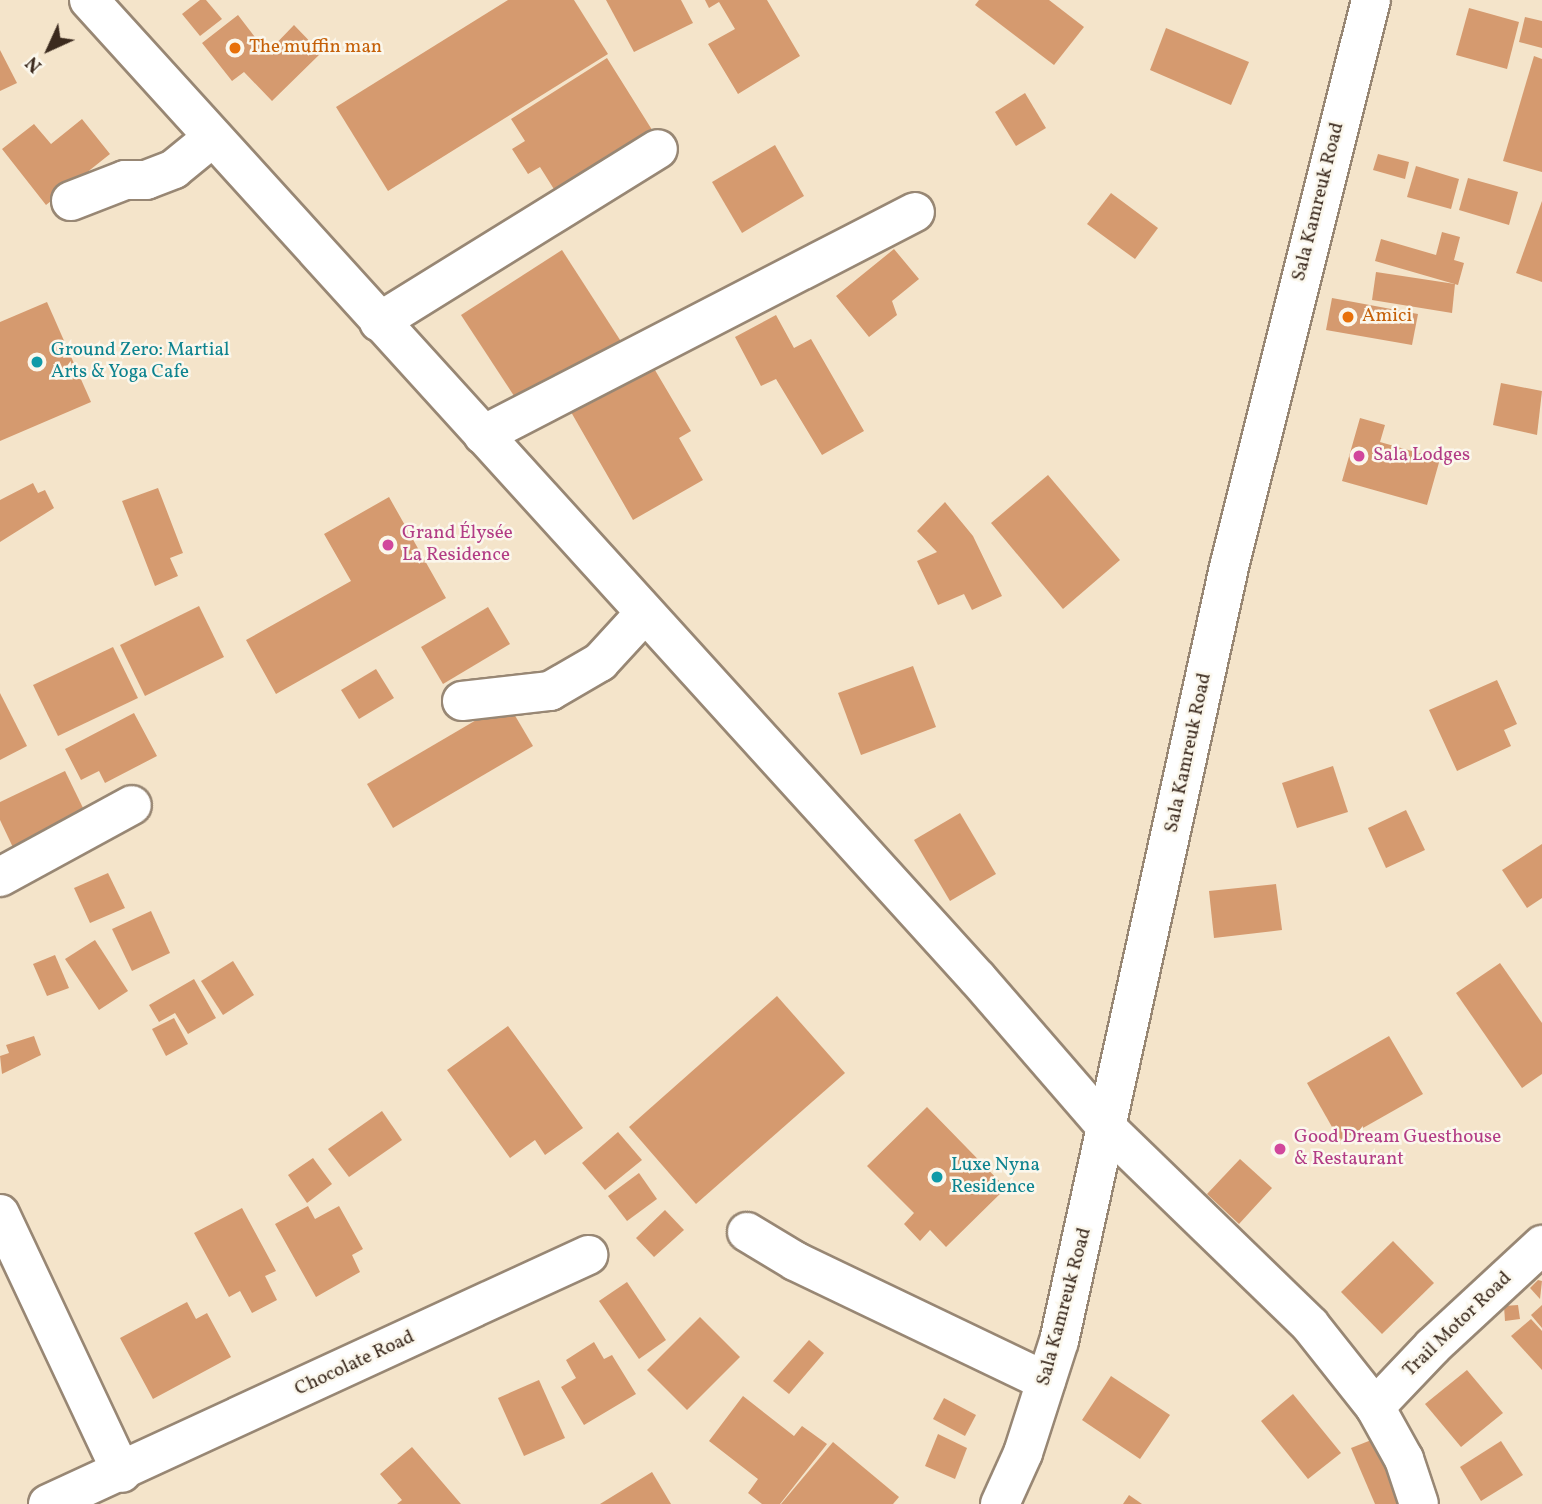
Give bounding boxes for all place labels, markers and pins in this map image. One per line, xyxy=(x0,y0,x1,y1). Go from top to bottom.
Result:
place label: The muffin man xyxy=(249,37,382,59)
marker: The muffin man xyxy=(227,40,243,56)
place label: Amici xyxy=(1362,306,1412,328)
marker: Amici xyxy=(1340,309,1356,325)
place label: Ground Zero: Martial Arts & Yoga Cafe xyxy=(51,340,230,384)
marker: Ground Zero: Martial Arts & Yoga Cafe xyxy=(29,354,45,370)
place label: Sala Lodges xyxy=(1373,445,1470,467)
marker: Sala Lodges xyxy=(1351,448,1367,464)
place label: Grand Élysée La Residence xyxy=(402,523,513,567)
marker: Grand Élysée La Residence xyxy=(380,537,396,553)
place label: Good Dream Guesthouse & Restaurant xyxy=(1294,1127,1501,1171)
marker: Good Dream Guesthouse & Restaurant xyxy=(1272,1141,1288,1157)
place label: Luxe Nyna Residence xyxy=(951,1155,1040,1199)
marker: Luxe Nyna Residence xyxy=(929,1169,945,1185)

